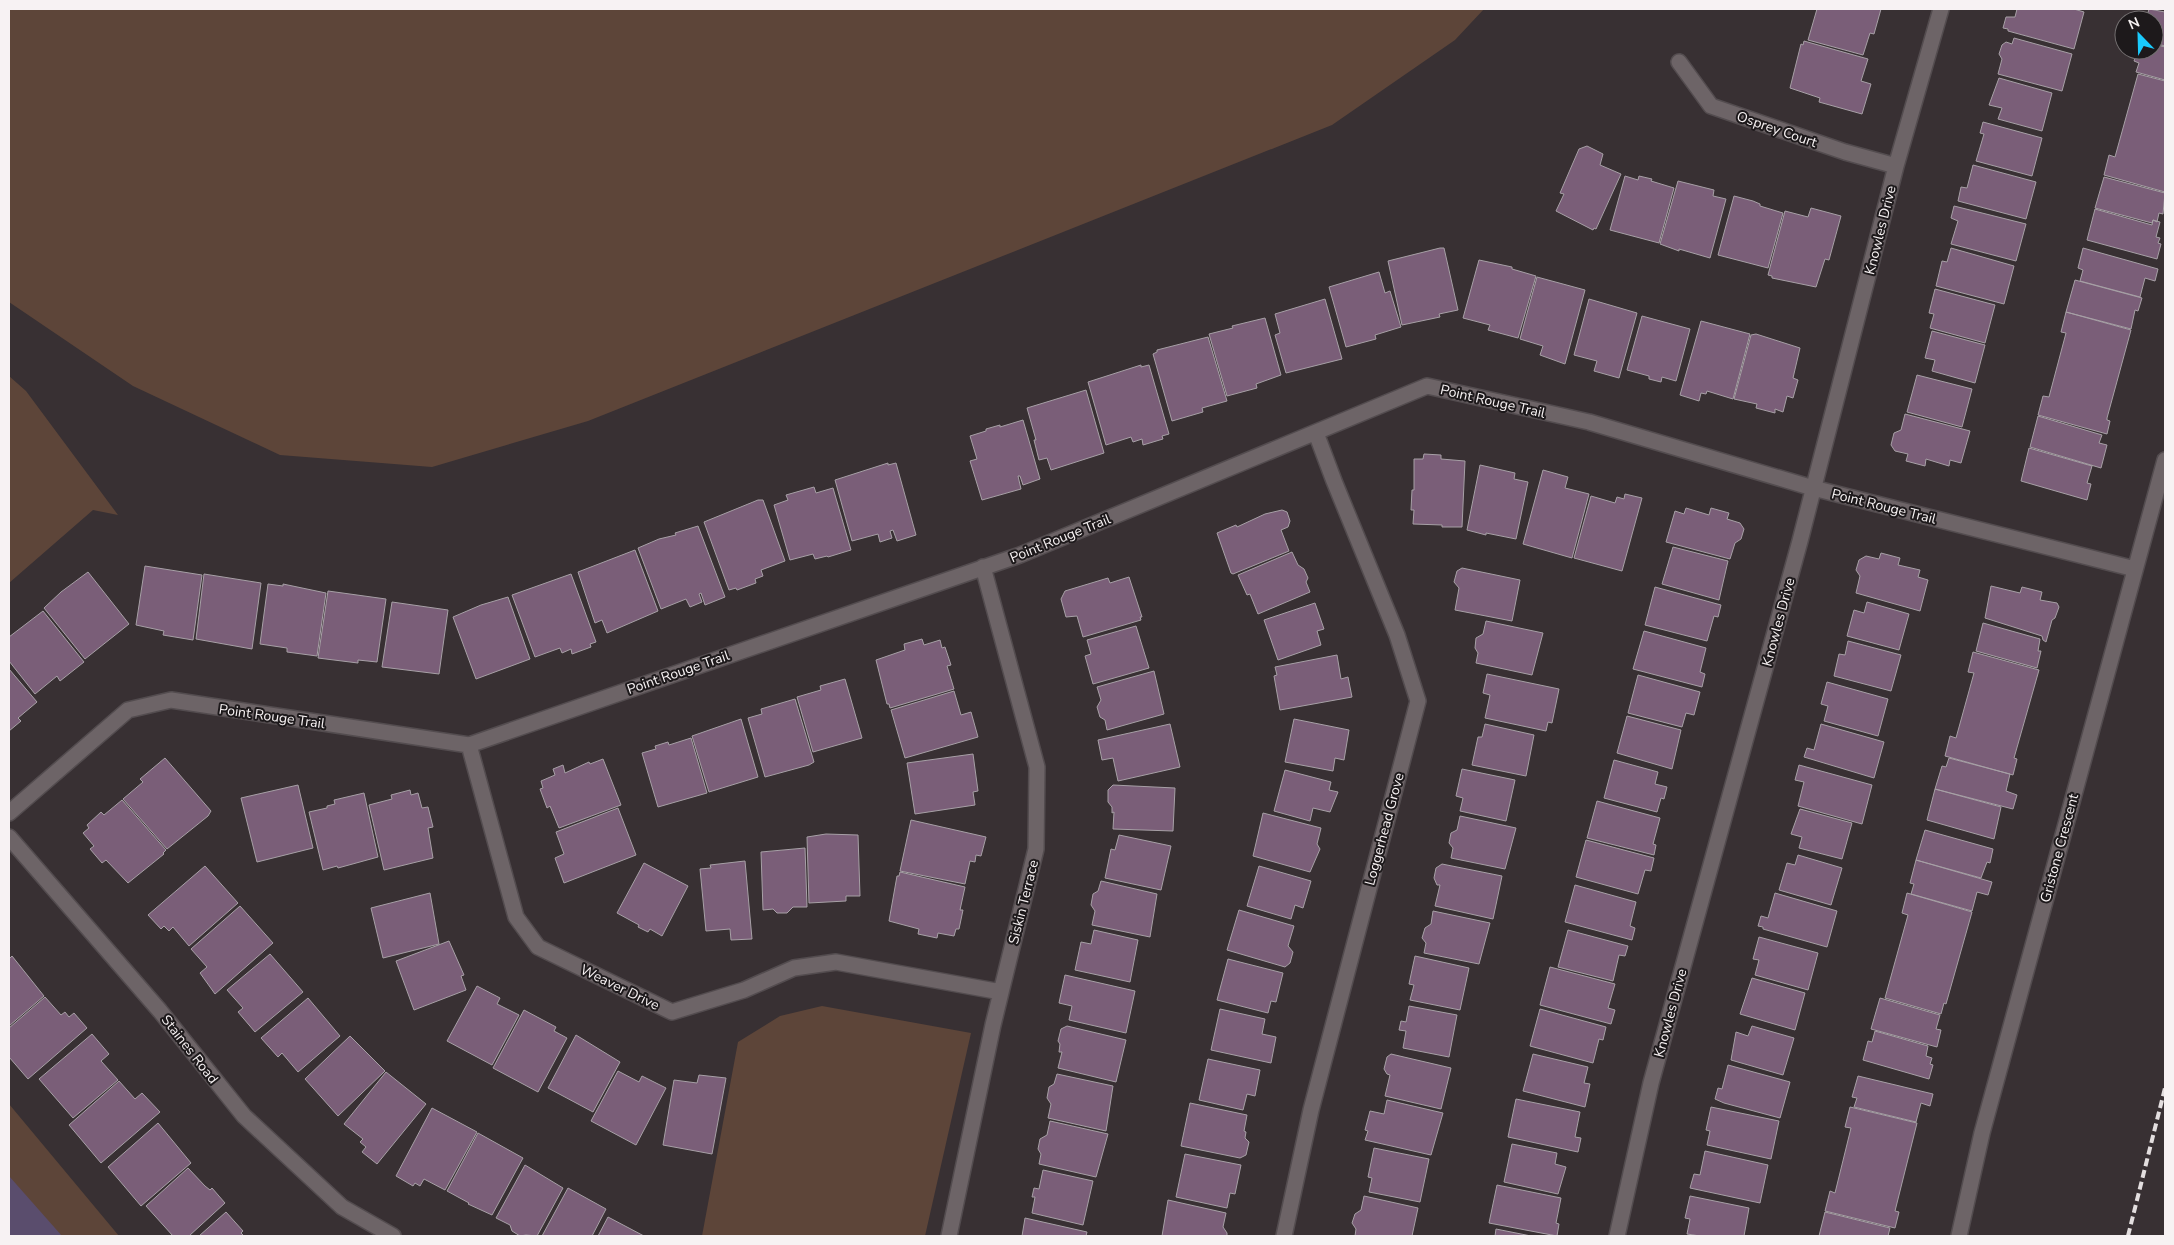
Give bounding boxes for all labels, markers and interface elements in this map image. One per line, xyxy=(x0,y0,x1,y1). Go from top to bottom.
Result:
north arrow xyxy=(2114,10,2164,60)
text: N xyxy=(2126,13,2143,34)
street label: Osprey Court xyxy=(1734,107,1820,152)
street label: Knowles Drive xyxy=(1860,184,1901,277)
street label: Point Rouge Trail xyxy=(1438,380,1548,423)
street label: Point Rouge Trail xyxy=(1830,484,1939,529)
street label: Point Rouge Trail xyxy=(1007,509,1114,567)
street label: Knowles Drive xyxy=(1758,576,1799,669)
street label: Point Rouge Trail xyxy=(624,646,733,699)
street label: Point Rouge Trail xyxy=(218,700,327,733)
street label: Loggerhead Grove xyxy=(1360,771,1409,888)
street label: Gristone Crescent xyxy=(2036,792,2083,905)
street label: Siskin Terrace xyxy=(1004,858,1043,946)
street label: Weaver Drive xyxy=(577,960,662,1015)
street label: Knowles Drive xyxy=(1650,967,1691,1060)
street label: Staines Road xyxy=(157,1011,222,1088)

